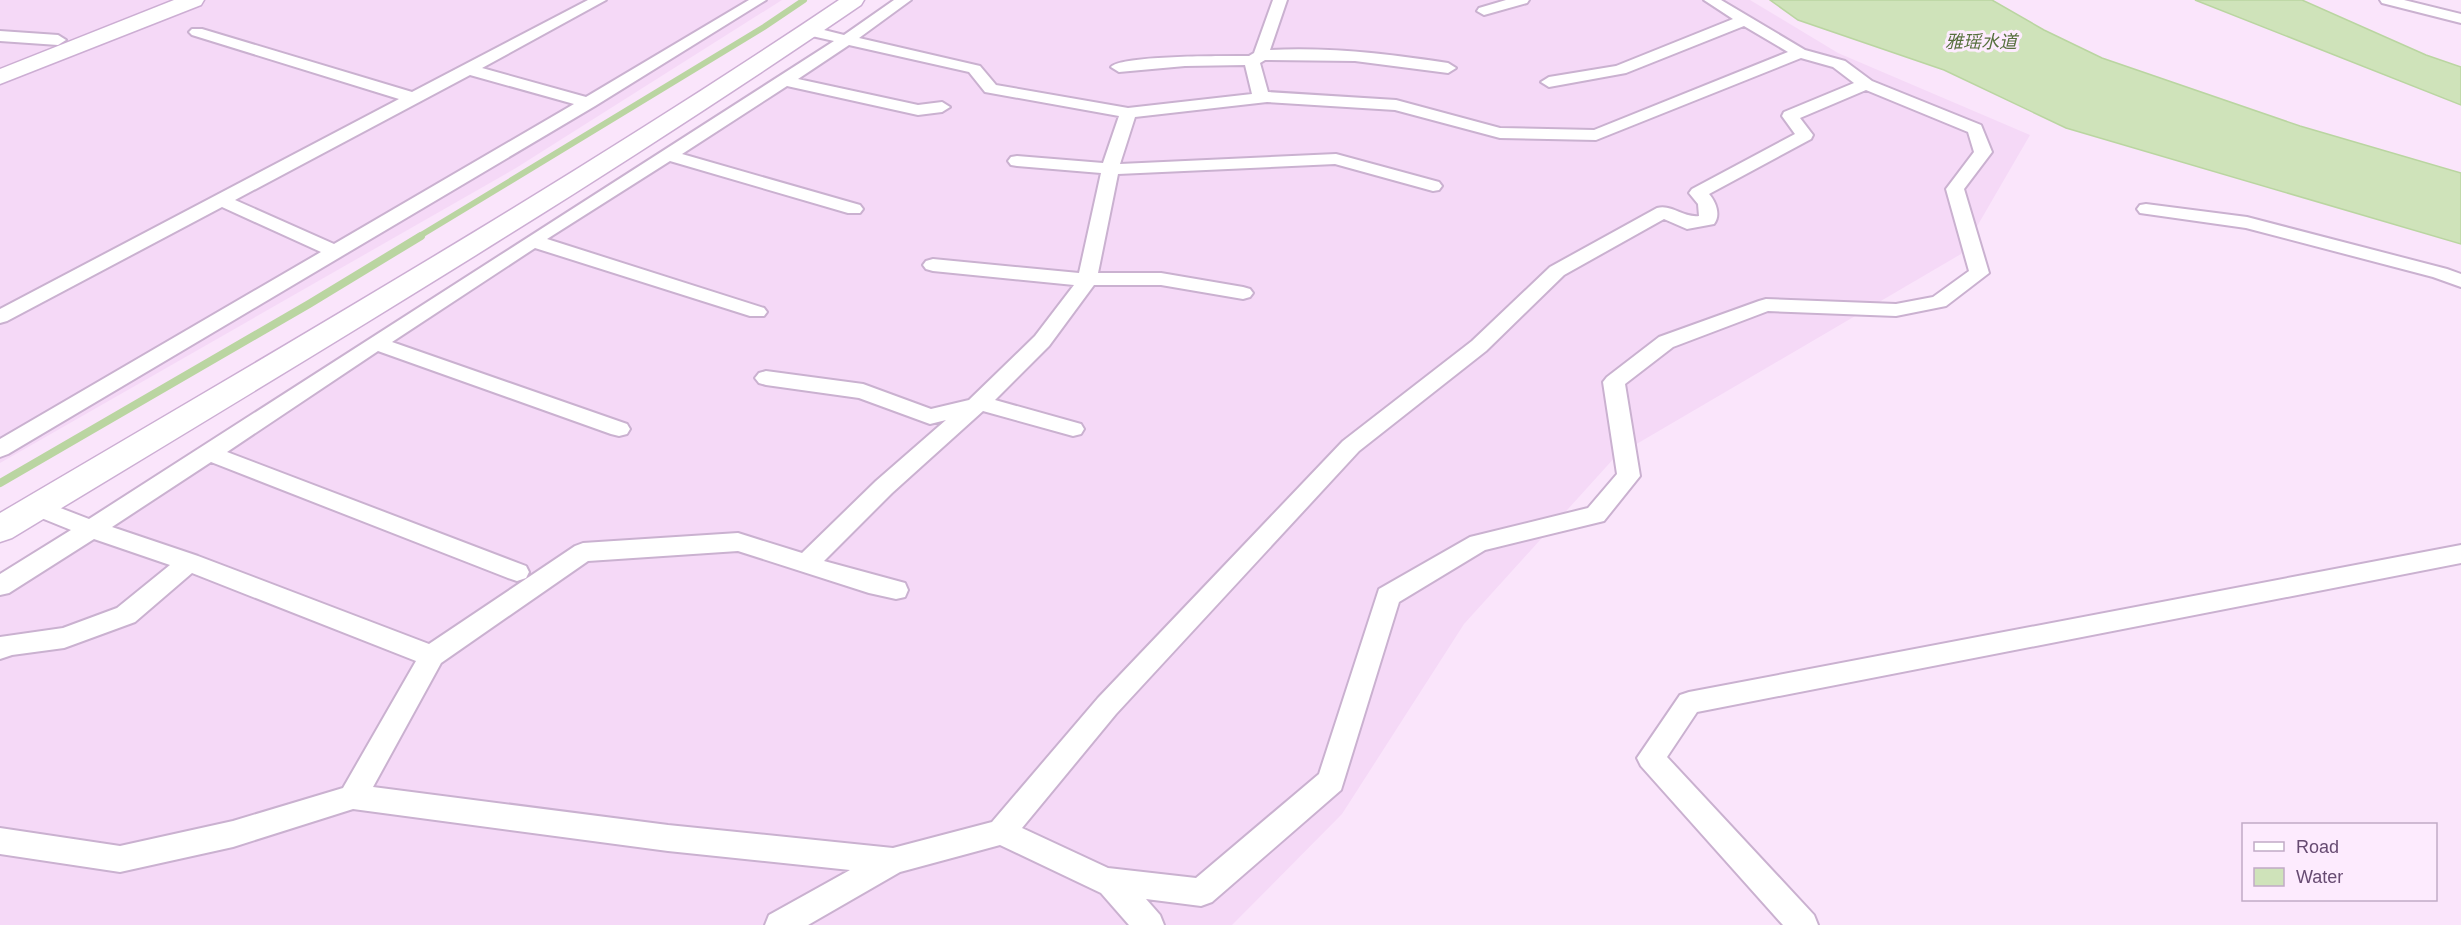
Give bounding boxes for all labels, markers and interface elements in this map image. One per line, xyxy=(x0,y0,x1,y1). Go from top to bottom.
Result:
water label: 雅瑶水道 xyxy=(1945,32,2020,52)
legend xyxy=(2242,823,2437,901)
text: Road xyxy=(2296,837,2339,857)
text: Water xyxy=(2296,867,2343,887)

